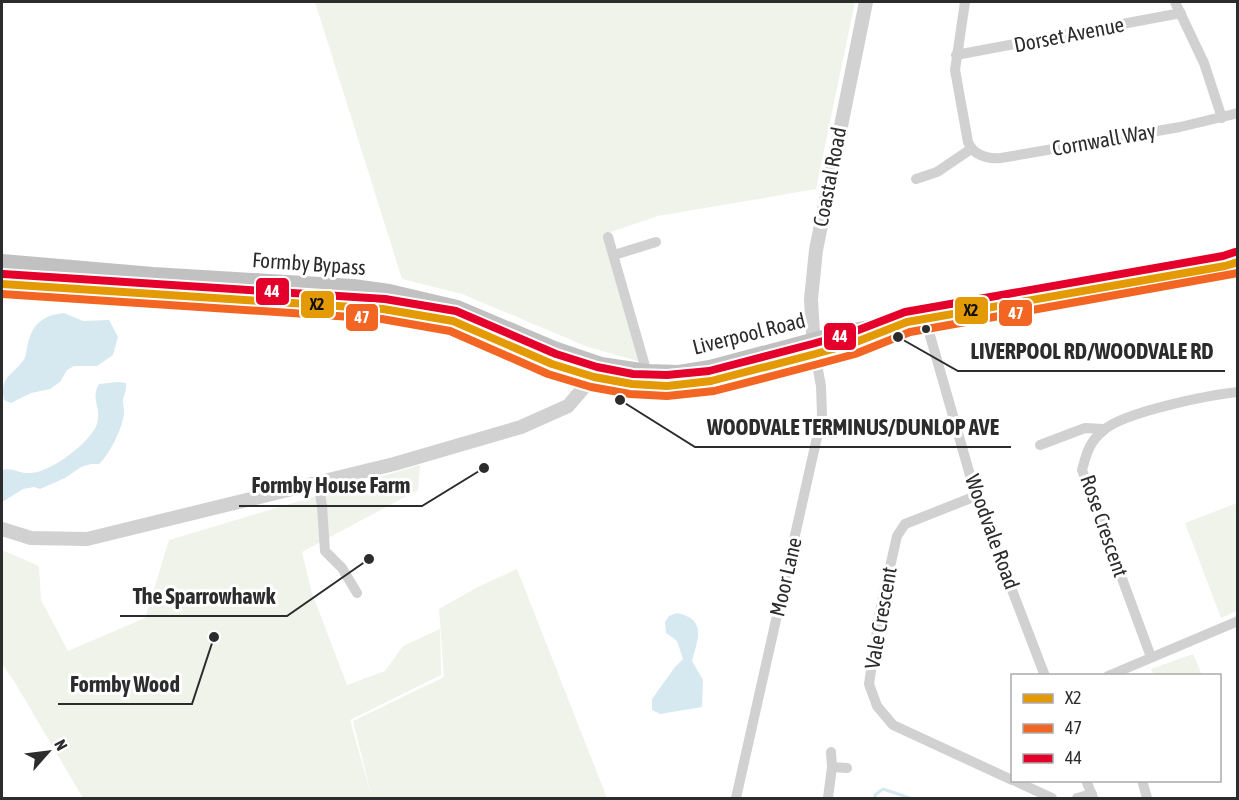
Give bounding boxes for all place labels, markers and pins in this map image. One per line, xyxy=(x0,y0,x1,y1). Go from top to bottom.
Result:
unlabelled marker xyxy=(920,323,932,335)
callout: LIVERPOOL RD/WOODVALE RD xyxy=(958,331,1225,371)
callout: WOODVALE TERMINUS/DUNLOP AVE xyxy=(695,407,1011,447)
callout: Formby House Farm xyxy=(239,466,422,506)
callout: The Sparrowhawk xyxy=(120,576,287,616)
callout: Formby Wood xyxy=(58,664,192,704)

